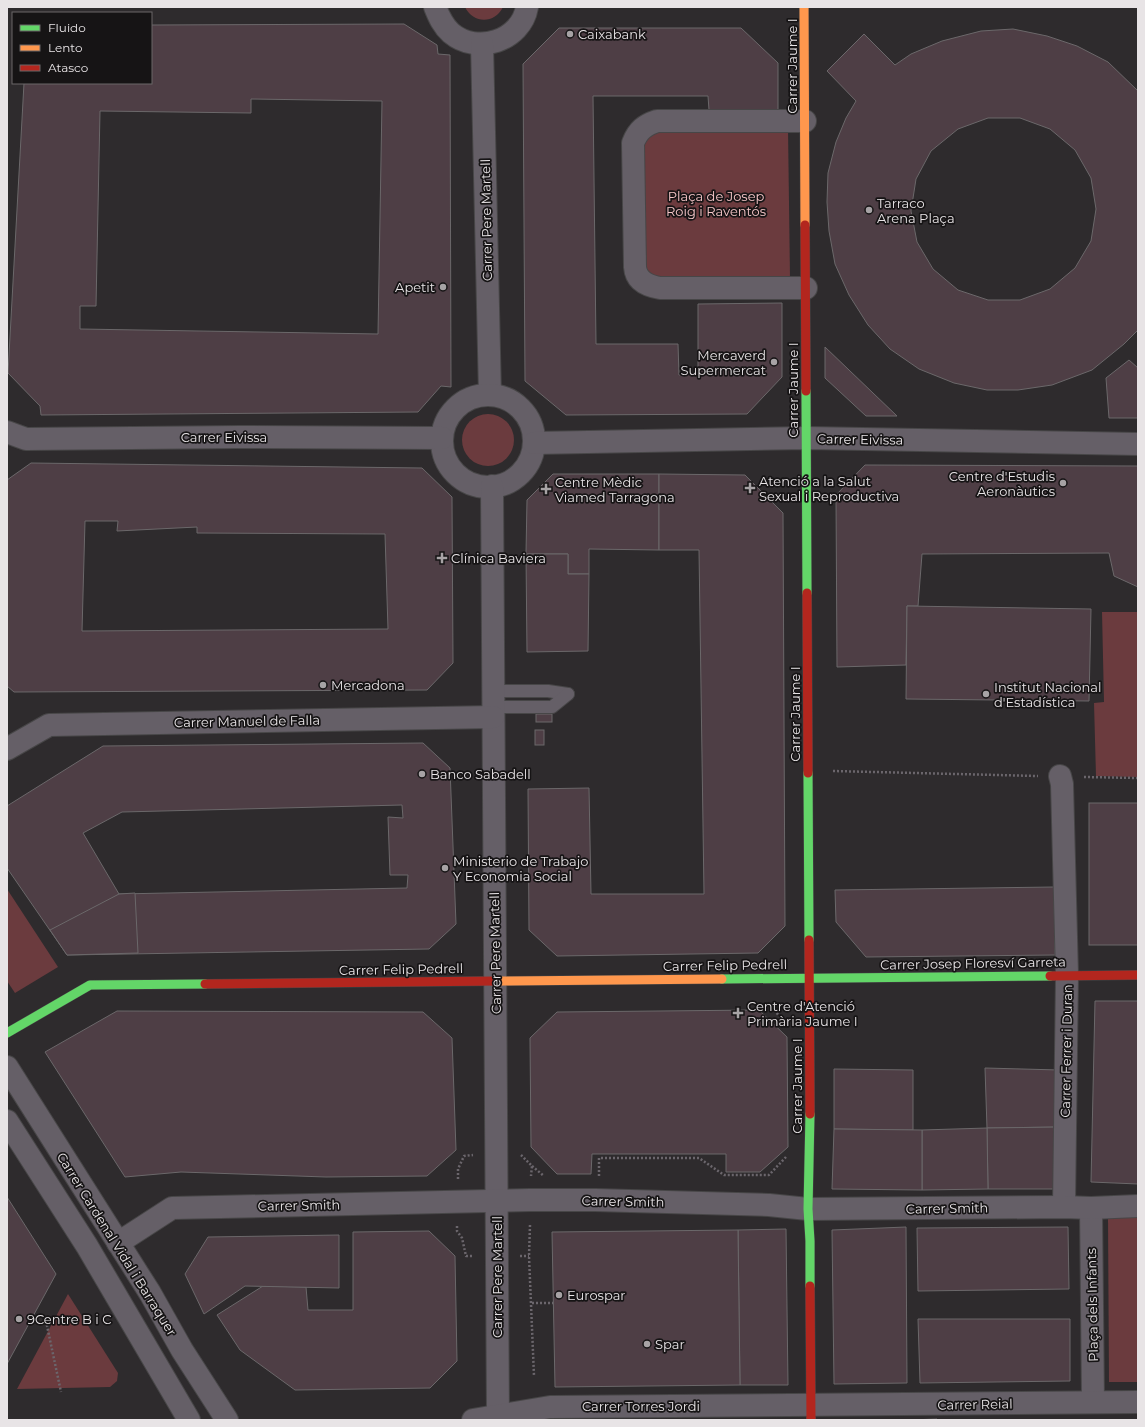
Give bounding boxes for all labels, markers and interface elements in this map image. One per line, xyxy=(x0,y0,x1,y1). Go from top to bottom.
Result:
legend xyxy=(12,12,152,84)
street label: Carrer Jaume I xyxy=(784,18,800,114)
text: Fluido xyxy=(48,20,86,35)
place label: Caixabank xyxy=(578,26,646,42)
marker: Caixabank xyxy=(565,29,575,39)
text: Lento xyxy=(48,40,83,55)
text: Atasco xyxy=(48,60,88,75)
street label: Carrer Pere Martell xyxy=(477,159,495,281)
park label: Plaça de Josep Roig i Raventós xyxy=(666,188,766,219)
place label: Tarraco Arena Plaça xyxy=(877,195,955,226)
marker: Tarraco Arena Plaça xyxy=(864,205,874,215)
place label: Apetit xyxy=(395,279,435,295)
marker: Apetit xyxy=(438,282,448,292)
street label: Carrer Jaume I xyxy=(785,342,801,438)
place label: Mercaverd Supermercat xyxy=(681,347,766,378)
marker: Mercaverd Supermercat xyxy=(769,357,779,367)
street label: Carrer Eivissa xyxy=(181,429,267,445)
street label: Carrer Eivissa xyxy=(817,430,903,448)
place label: Centre d'Estudis Aeronàutics xyxy=(949,468,1055,499)
place label: Atenció a la Salut Sexual i Reproductiva xyxy=(759,473,899,504)
place label: Centre Mèdic Viamed Tarragona xyxy=(555,474,675,505)
marker: Centre d'Estudis Aeronàutics xyxy=(1058,478,1068,488)
marker: Atenció a la Salut Sexual i Reproductiva xyxy=(744,482,756,494)
marker: Centre Mèdic Viamed Tarragona xyxy=(540,483,552,495)
place label: Clínica Baviera xyxy=(451,550,546,566)
marker: Clínica Baviera xyxy=(436,552,448,564)
street label: Carrer Jaume I xyxy=(787,666,803,762)
place label: Mercadona xyxy=(331,677,405,693)
place label: Institut Nacional d'Estadística xyxy=(994,679,1101,710)
marker: Mercadona xyxy=(318,680,328,690)
marker: Institut Nacional d'Estadística xyxy=(981,689,991,699)
street label: Carrer Manuel de Falla xyxy=(174,712,320,730)
place label: Banco Sabadell xyxy=(430,766,531,782)
marker: Banco Sabadell xyxy=(417,769,427,779)
place label: Ministerio de Trabajo Y Economia Social xyxy=(453,853,588,884)
marker: Ministerio de Trabajo Y Economia Social xyxy=(440,863,450,873)
street label: Carrer Pere Martell xyxy=(486,892,504,1014)
street label: Carrer Josep Floresví Garreta xyxy=(880,953,1066,973)
street label: Carrer Felip Pedrell xyxy=(663,956,787,974)
street label: Carrer Felip Pedrell xyxy=(339,960,463,978)
street label: Carrer Ferrer i Duran xyxy=(1057,984,1075,1118)
place label: Centre d'Atenció Primària Jaume I xyxy=(747,998,858,1029)
marker: Centre d'Atenció Primària Jaume I xyxy=(732,1007,744,1019)
street label: Carrer Jaume I xyxy=(789,1038,805,1134)
street label: Carrer Cardenal Vidal i Barraquer xyxy=(54,1149,180,1339)
street label: Carrer Smith xyxy=(582,1192,664,1210)
street label: Carrer Smith xyxy=(258,1196,340,1214)
street label: Carrer Smith xyxy=(906,1199,988,1217)
street label: Carrer Pere Martell xyxy=(489,1216,505,1338)
street label: Plaça dels Infants xyxy=(1083,1248,1101,1362)
place label: Eurospar xyxy=(567,1287,626,1303)
marker: Eurospar xyxy=(554,1290,564,1300)
place label: 9Centre B i C xyxy=(27,1311,111,1327)
marker: 9Centre B i C xyxy=(14,1314,24,1324)
place label: Spar xyxy=(655,1336,685,1352)
marker: Spar xyxy=(642,1339,652,1349)
street label: Carrer Reial xyxy=(937,1395,1013,1413)
street label: Carrer Torres Jordi xyxy=(582,1398,700,1414)

